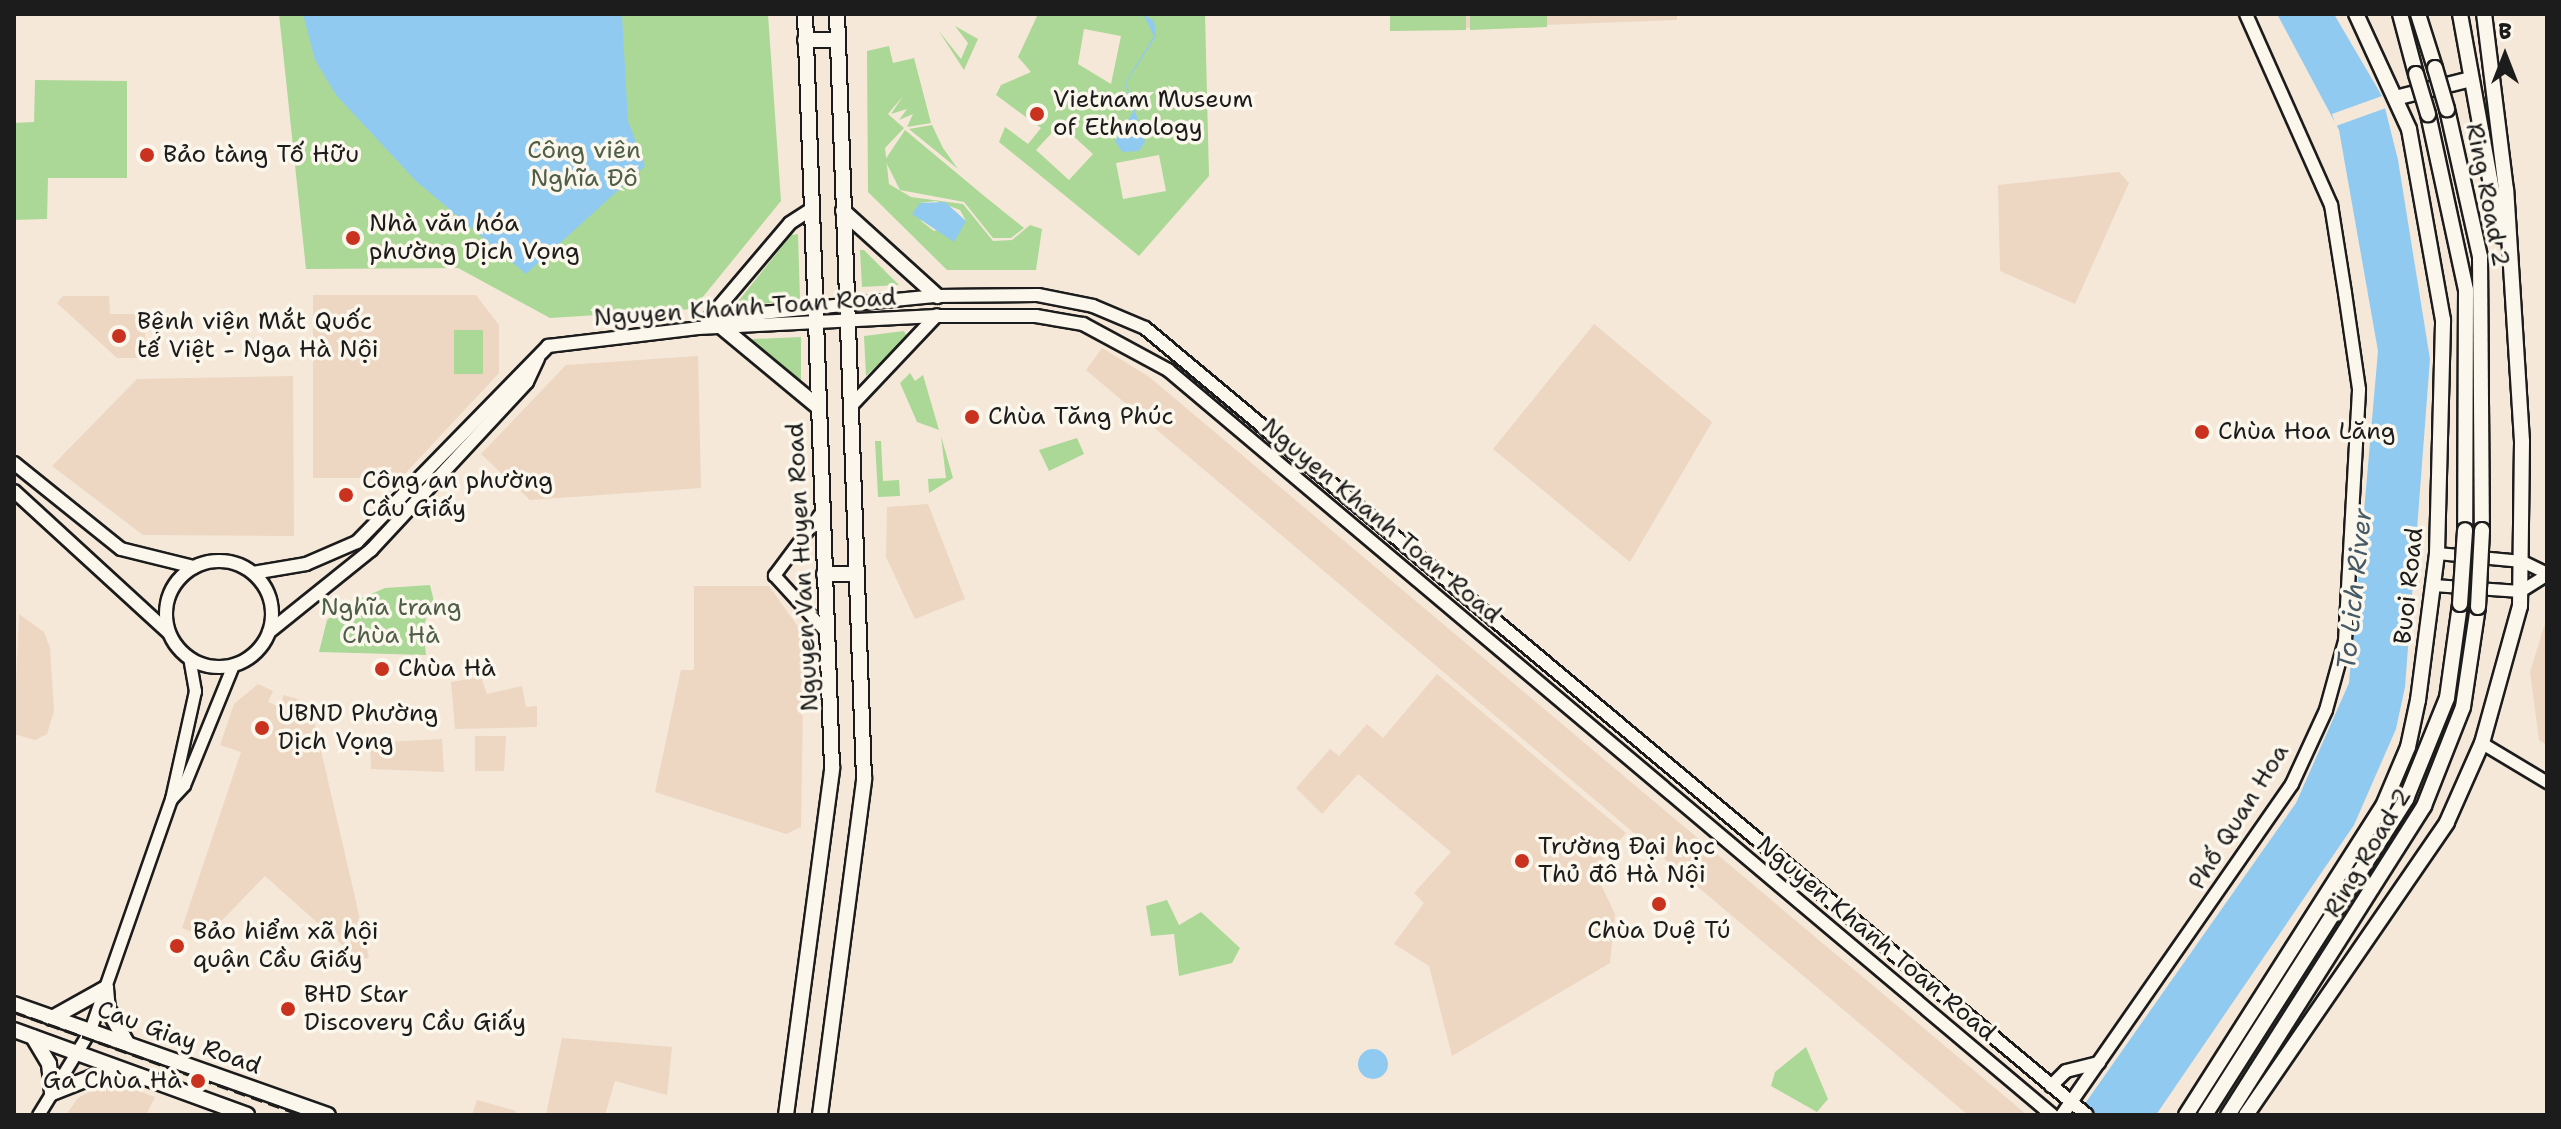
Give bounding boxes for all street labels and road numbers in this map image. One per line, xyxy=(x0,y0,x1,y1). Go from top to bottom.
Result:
street label: Ring Road 2 xyxy=(2459,121,2515,269)
street label: Nguyen Khanh Toan Road xyxy=(593,283,897,333)
street label: Nguyen Khanh Toan Road xyxy=(1256,413,1506,629)
street label: Nguyen Van Huyen Road xyxy=(781,422,825,712)
street label: Buoi Road xyxy=(2389,526,2429,646)
street label: Phố Quan Hoa xyxy=(2183,739,2295,895)
street label: Ring Road 2 xyxy=(2318,783,2418,923)
street label: Nguyen Khanh Toan Road xyxy=(1751,831,2001,1047)
street label: Cau Giay Road xyxy=(93,995,265,1081)

